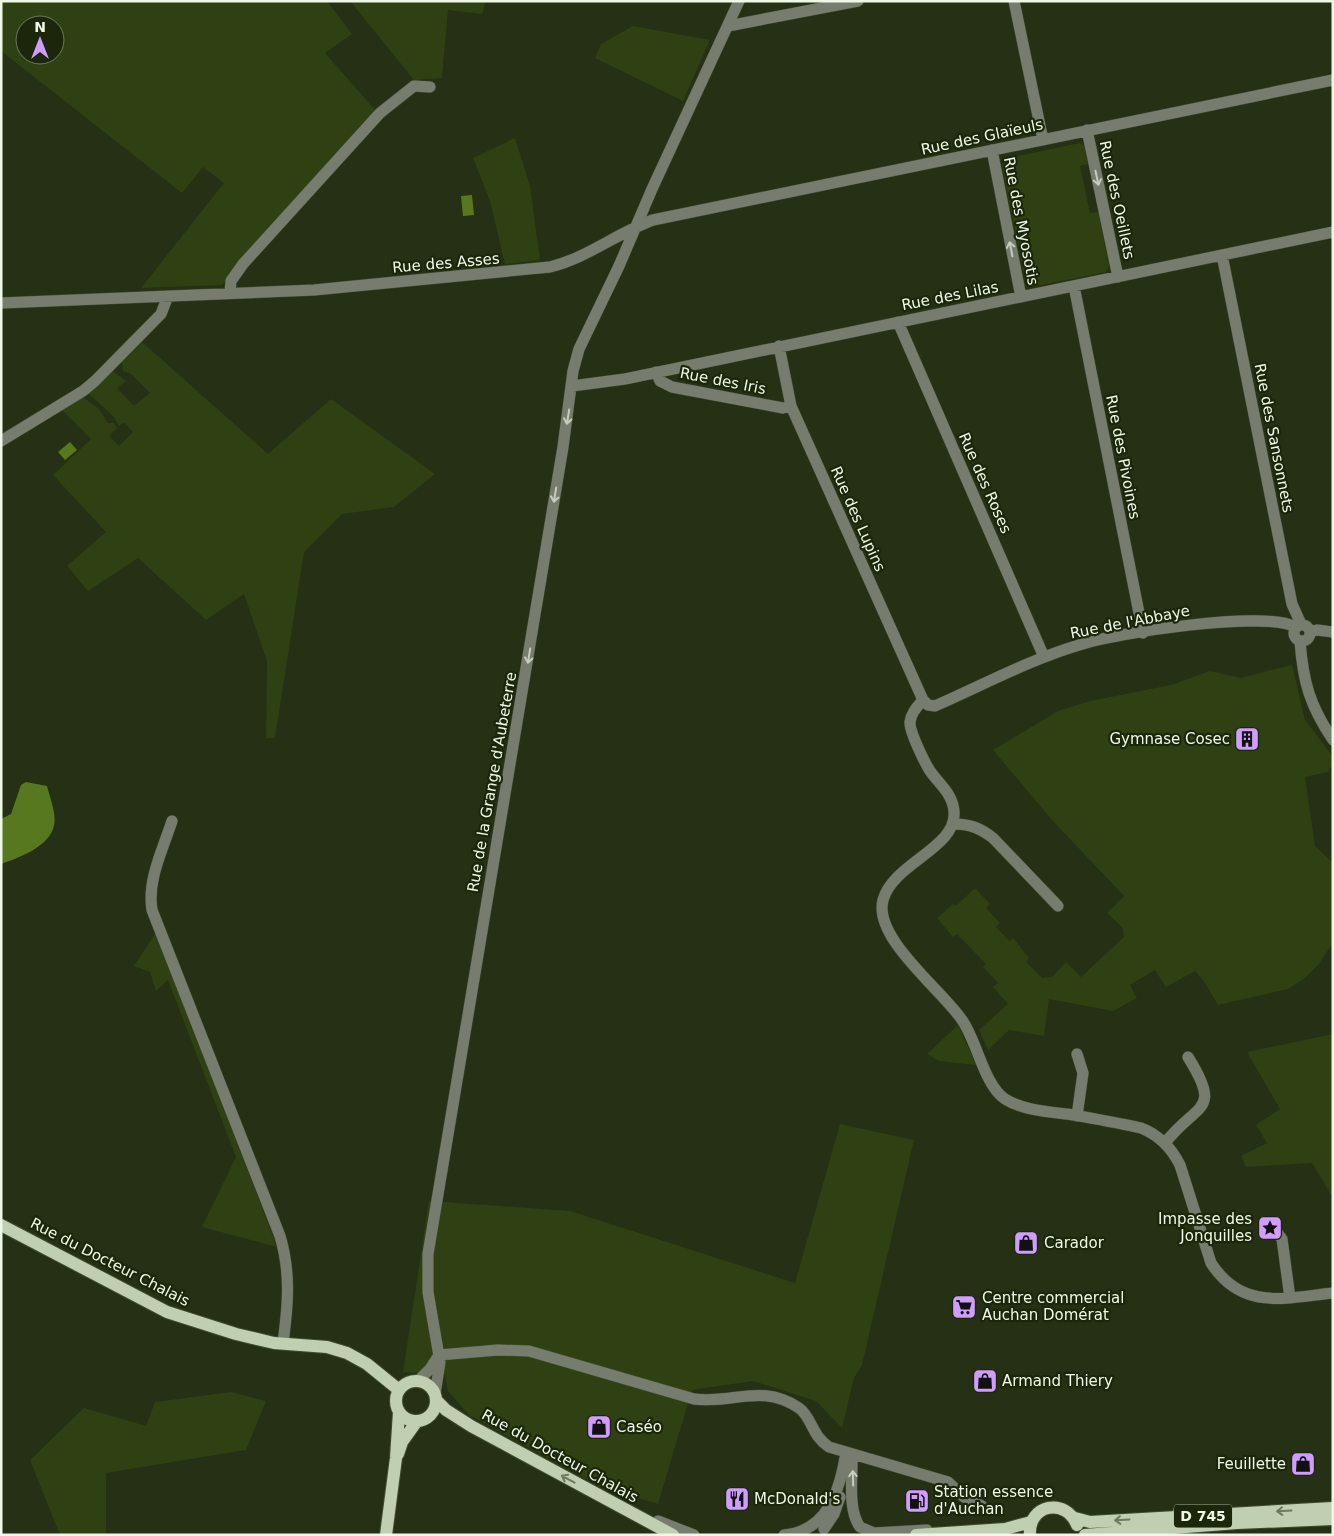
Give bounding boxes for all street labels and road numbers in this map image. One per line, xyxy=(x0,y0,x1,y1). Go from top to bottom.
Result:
street label: Rue des Glaïeuls xyxy=(919,115,1045,159)
street label: Rue des Oeillets xyxy=(1096,139,1138,261)
street label: Rue des Myosotis xyxy=(1000,155,1042,287)
street label: Rue des Asses xyxy=(392,249,501,277)
street label: Rue des Lilas xyxy=(900,278,1000,314)
street label: Rue des Sansonnets xyxy=(1251,362,1297,514)
street label: Rue des Iris xyxy=(678,364,768,398)
street label: Rue des Pivoines xyxy=(1102,393,1144,521)
street label: Rue des Roses xyxy=(955,430,1015,536)
street label: Rue des Lupins xyxy=(827,464,889,575)
street label: Rue de l'Abbaye xyxy=(1069,602,1191,642)
street label: Rue de la Grange d'Aubeterre xyxy=(464,671,520,893)
street label: Rue du Docteur Chalais xyxy=(27,1214,193,1310)
street label: Rue du Docteur Chalais xyxy=(479,1405,642,1507)
road number: D 745 xyxy=(1174,1504,1232,1528)

